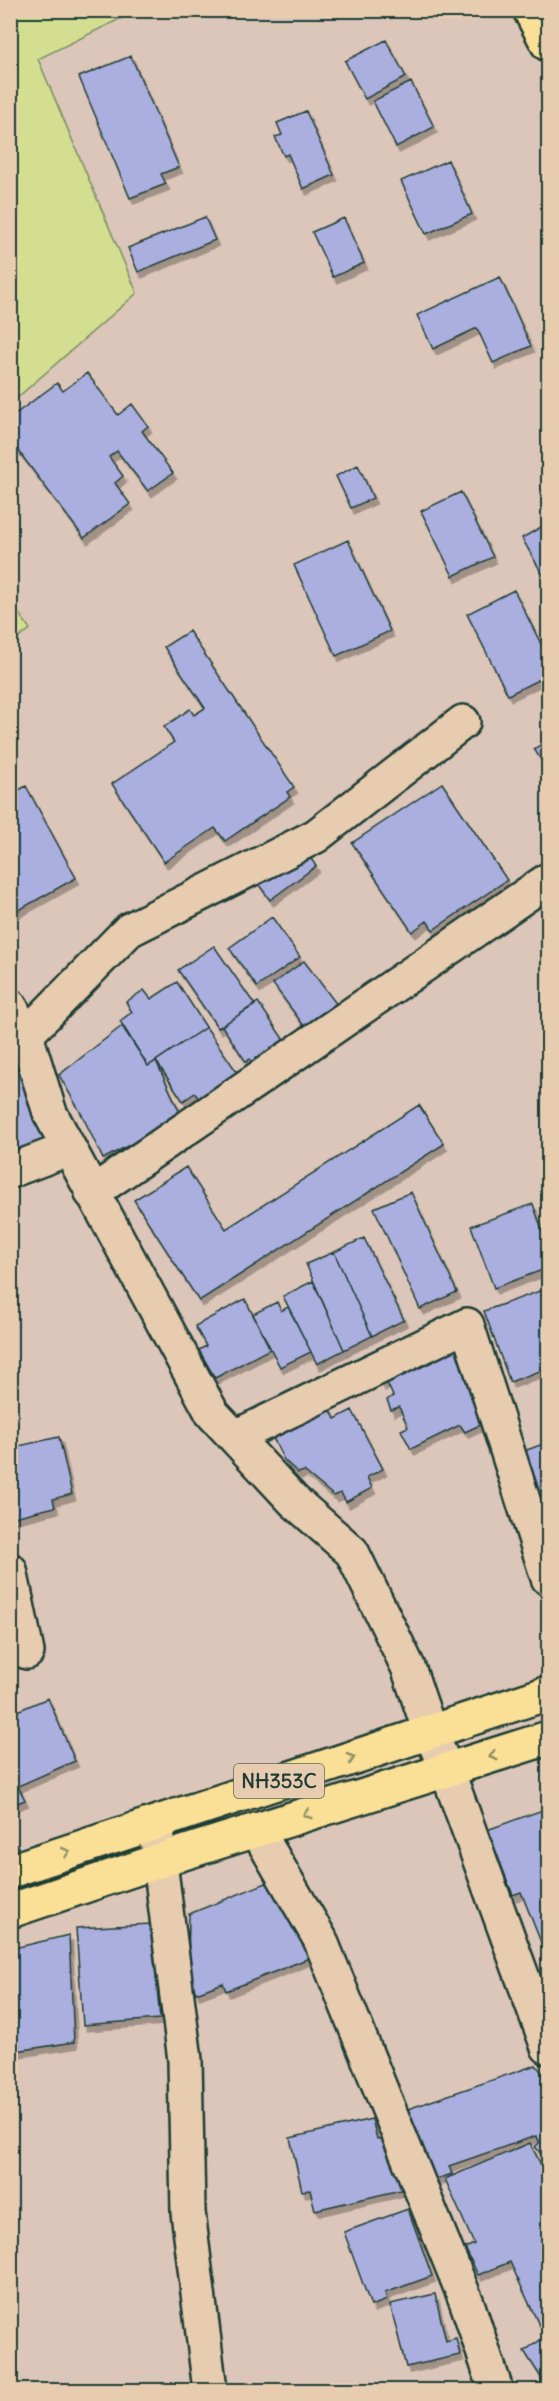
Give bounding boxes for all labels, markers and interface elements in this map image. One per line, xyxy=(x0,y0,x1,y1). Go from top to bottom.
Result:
one-way arrow xyxy=(488,1749,499,1761)
one-way arrow xyxy=(345,1752,356,1765)
road number: NH353C xyxy=(234,1764,324,1798)
one-way arrow xyxy=(302,1807,313,1820)
one-way arrow xyxy=(60,1847,71,1860)

